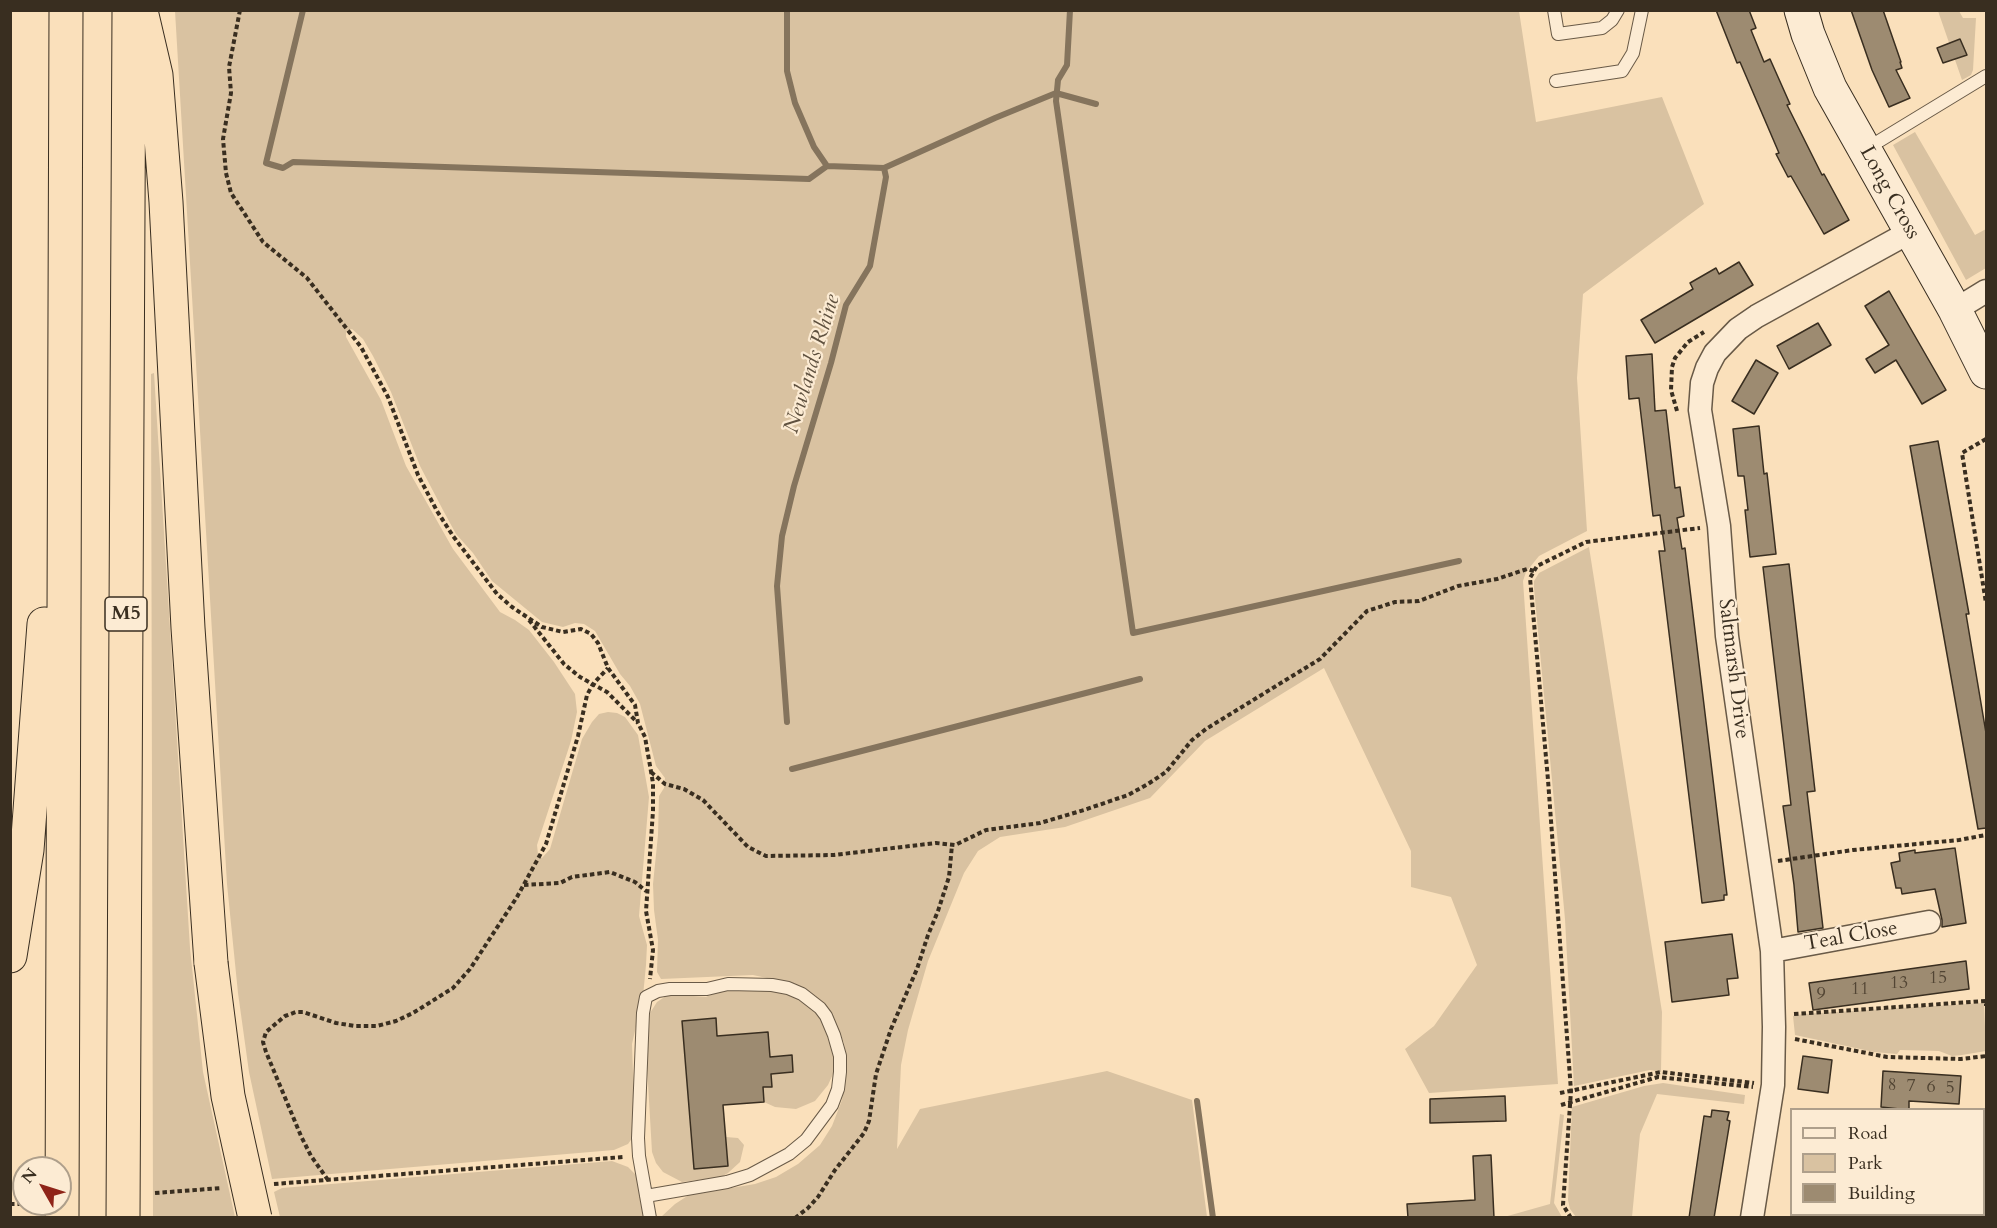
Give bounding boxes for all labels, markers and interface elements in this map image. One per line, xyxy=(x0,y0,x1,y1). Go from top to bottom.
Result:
street label: Long Cross xyxy=(1853,142,1925,244)
water label: Newlands Rhine xyxy=(779,291,847,437)
road number: M5 xyxy=(105,597,147,631)
street label: Saltmarsh Drive xyxy=(1712,597,1754,741)
street label: Teal Close xyxy=(1802,916,1900,958)
house number: 15 xyxy=(1929,968,1947,990)
house number: 13 xyxy=(1890,973,1908,995)
house number: 11 xyxy=(1851,979,1869,1001)
house number: 9 xyxy=(1816,984,1826,1006)
house number: 8 xyxy=(1887,1075,1897,1097)
house number: 7 xyxy=(1906,1076,1916,1098)
house number: 6 xyxy=(1926,1077,1936,1099)
house number: 5 xyxy=(1945,1078,1955,1100)
legend xyxy=(1790,1108,1985,1216)
text: Road xyxy=(1848,1121,1888,1146)
text: Park xyxy=(1848,1151,1883,1176)
north arrow xyxy=(12,1156,72,1216)
text: N xyxy=(17,1164,42,1188)
text: Building xyxy=(1848,1181,1915,1206)

